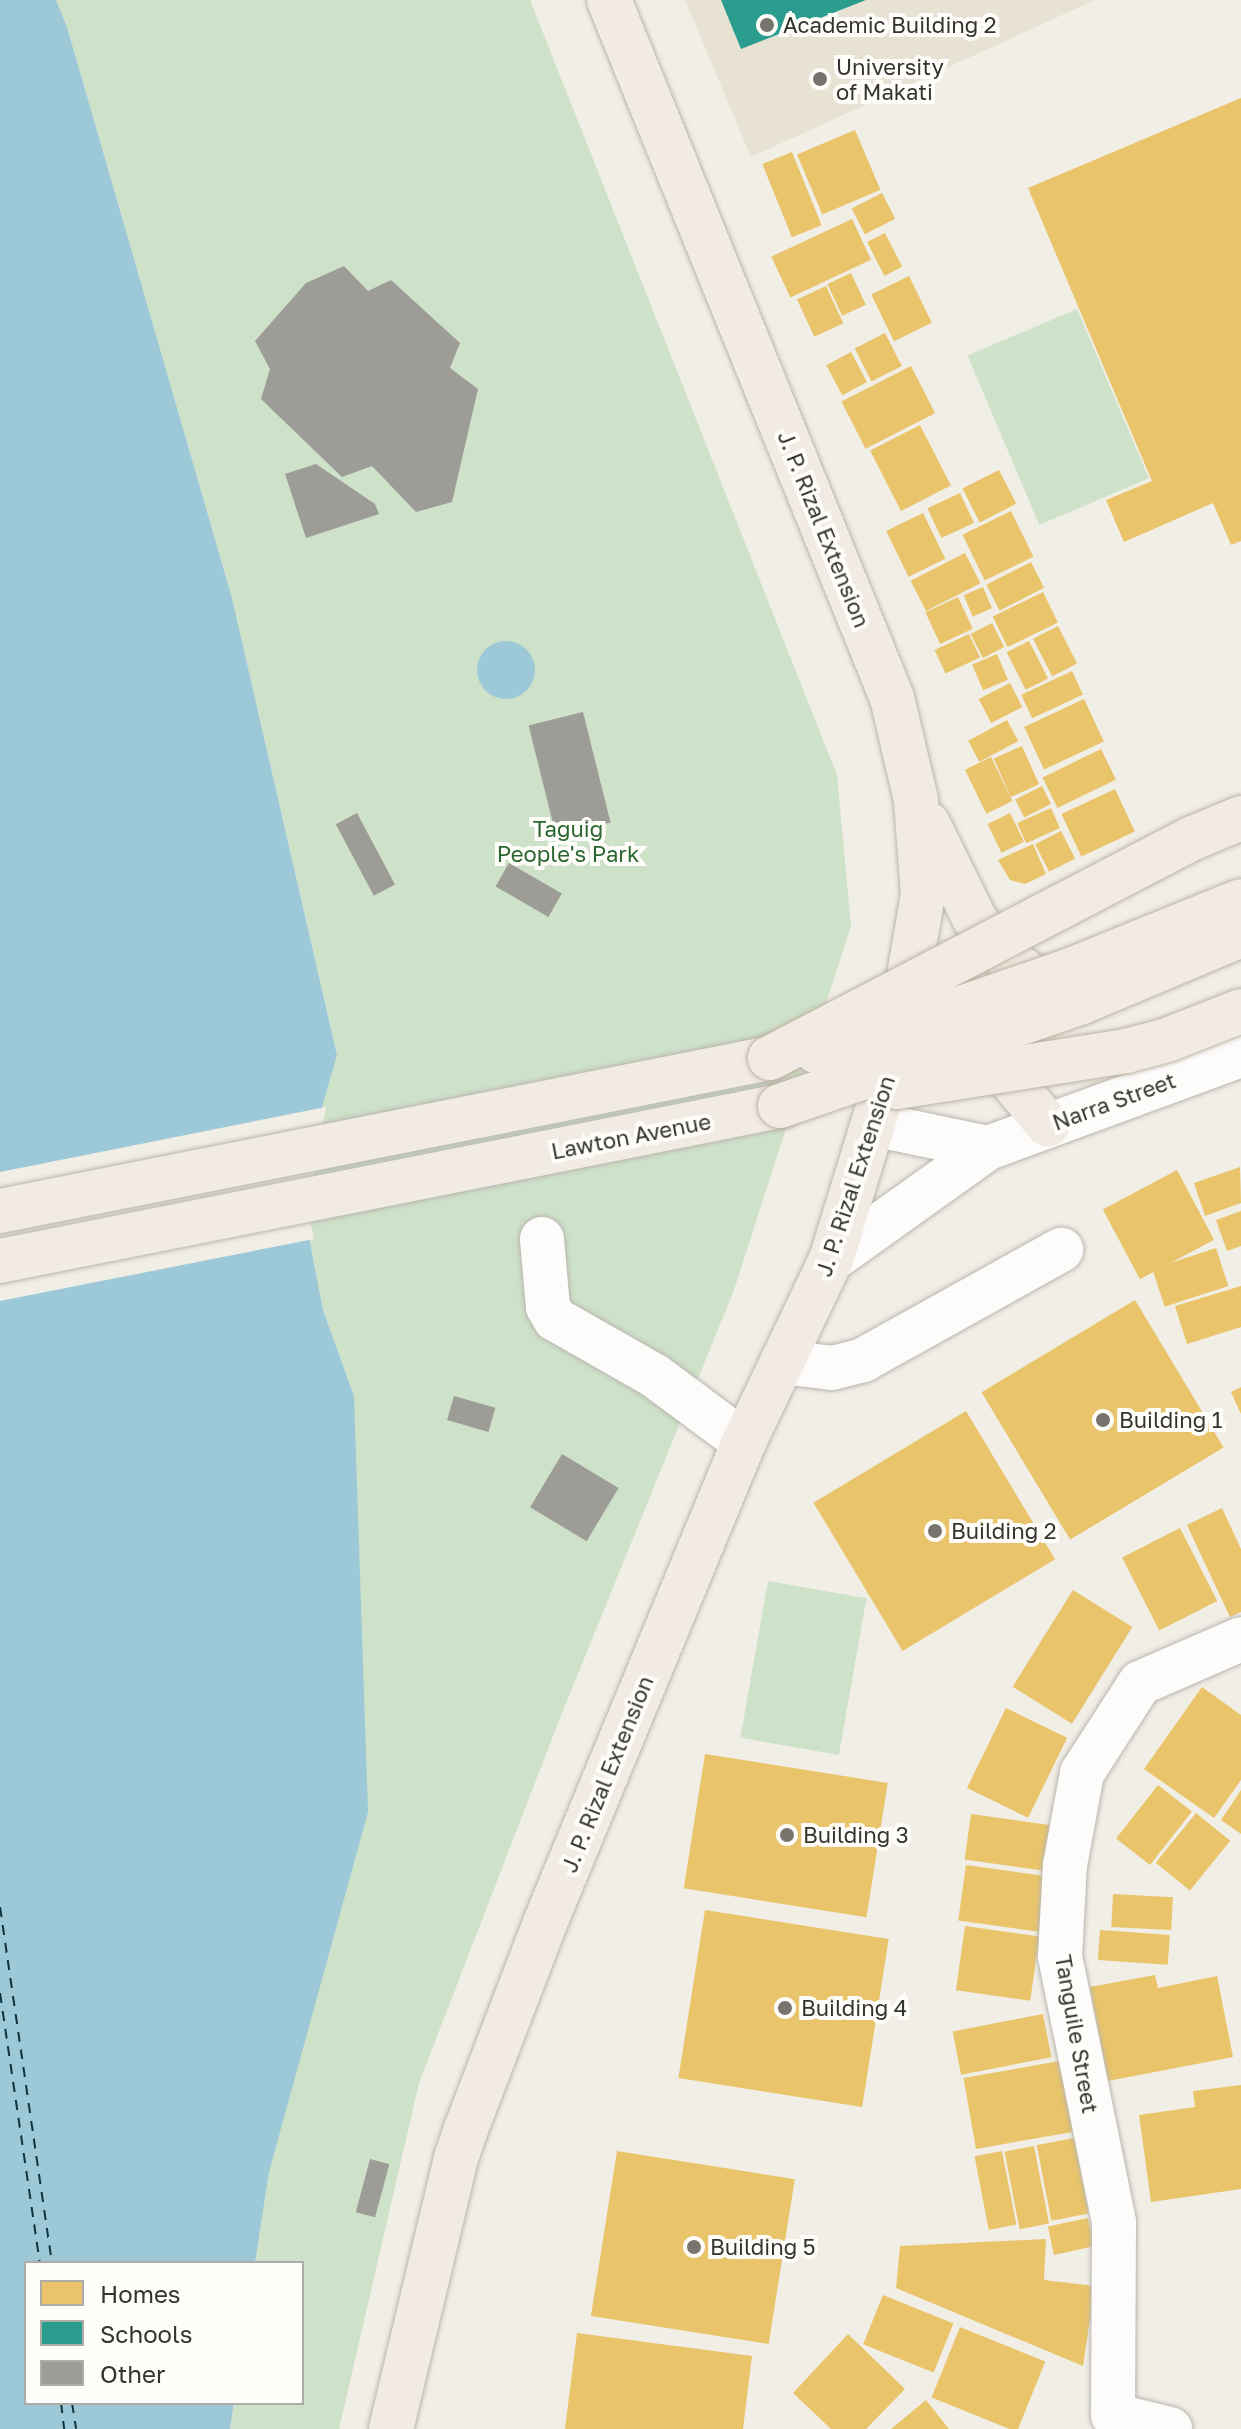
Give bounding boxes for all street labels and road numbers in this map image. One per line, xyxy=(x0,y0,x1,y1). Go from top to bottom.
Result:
street label: J. P. Rizal Extension xyxy=(773,427,875,631)
street label: Narra Street xyxy=(1049,1067,1179,1135)
street label: J. P. Rizal Extension xyxy=(810,1072,900,1280)
street label: Lawton Avenue xyxy=(549,1108,713,1164)
street label: J. P. Rizal Extension xyxy=(556,1672,658,1876)
street label: Tanguile Street xyxy=(1050,1953,1104,2115)

